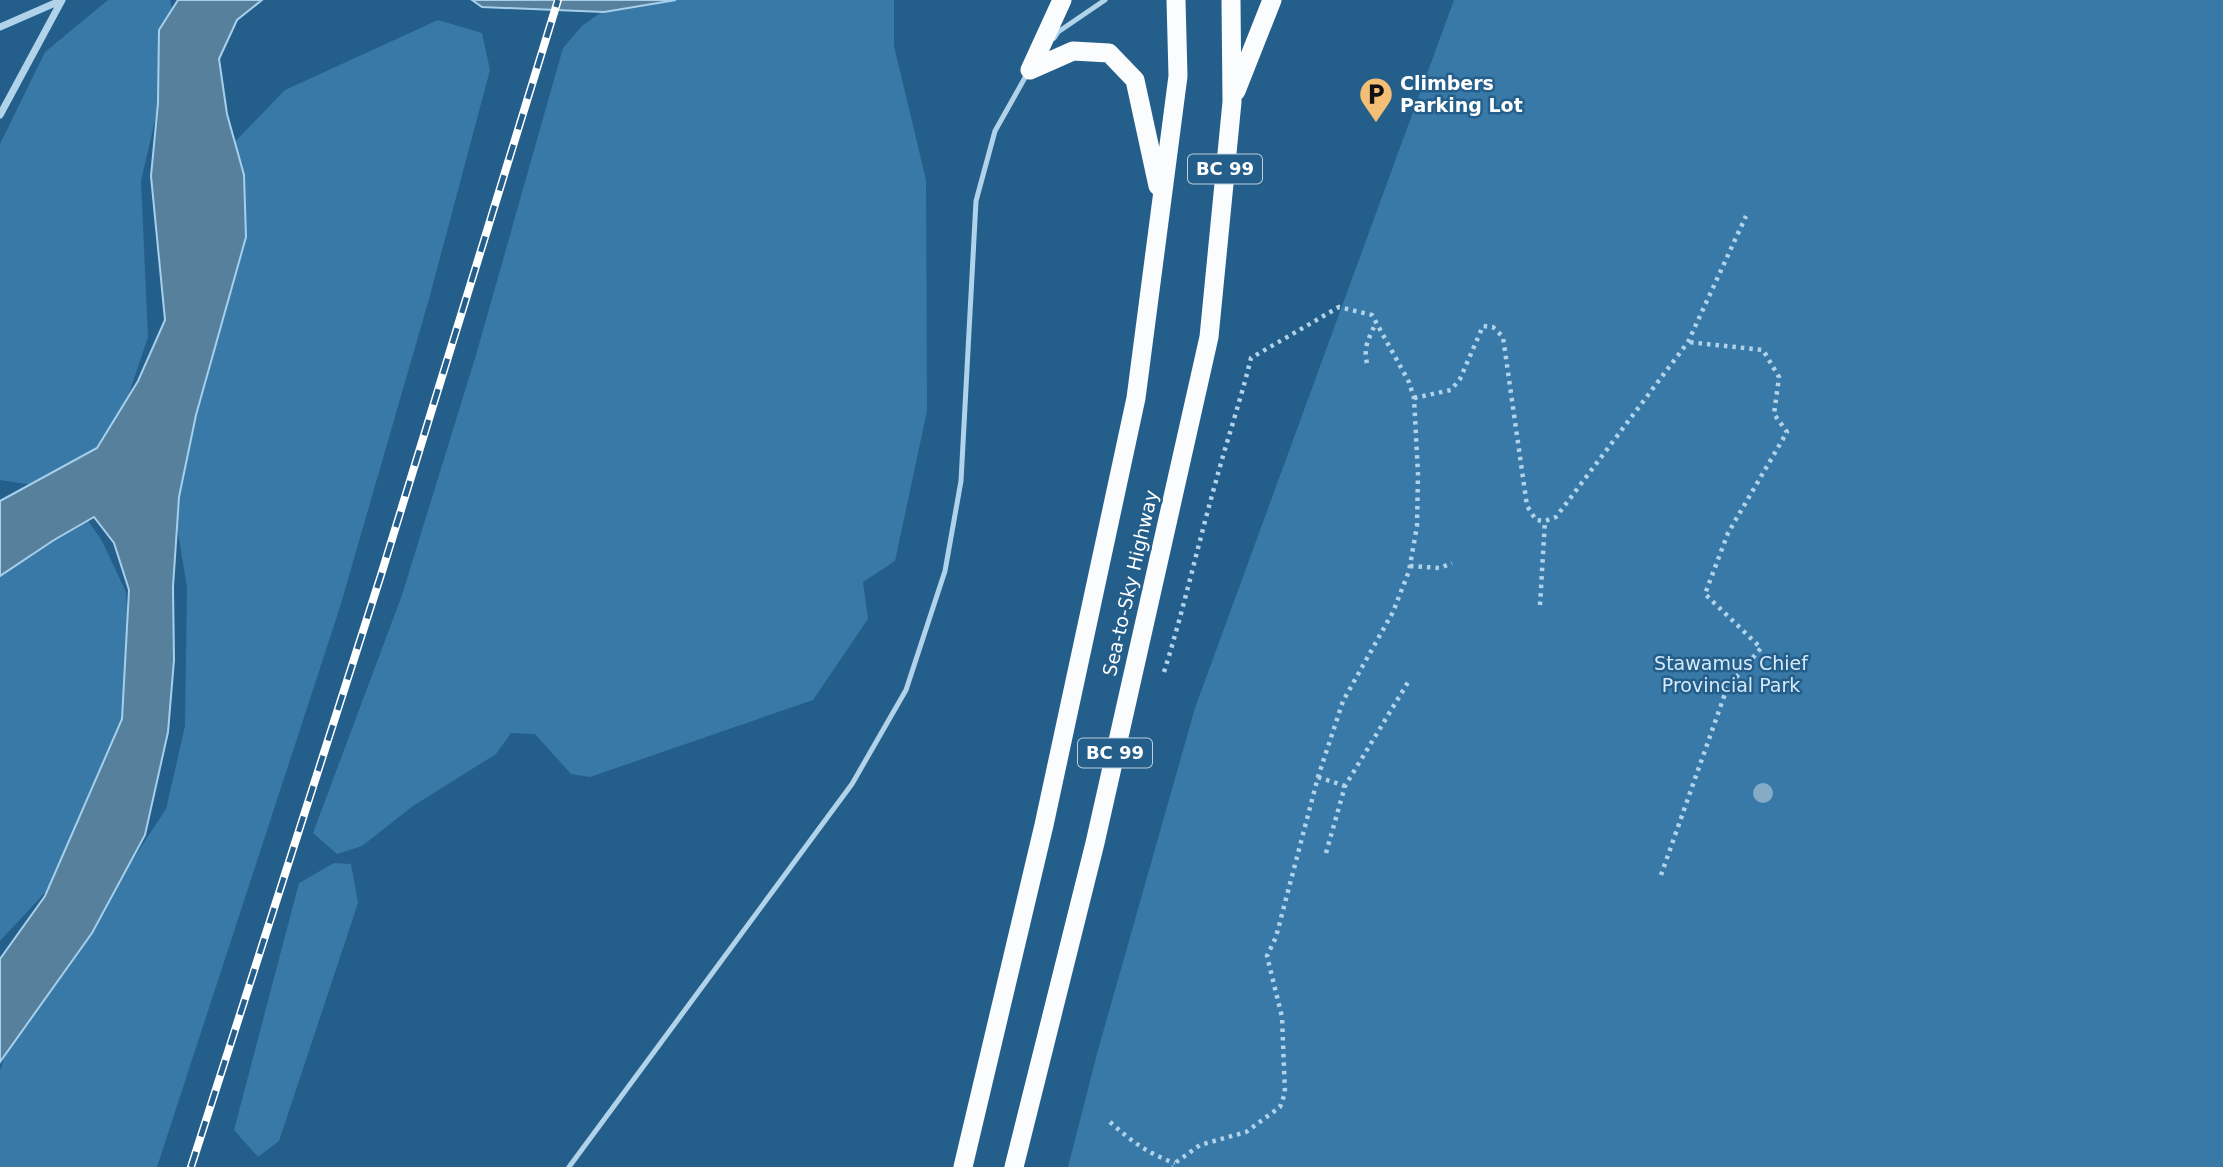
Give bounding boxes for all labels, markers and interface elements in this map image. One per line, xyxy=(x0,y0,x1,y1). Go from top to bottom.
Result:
place label: Climbers Parking Lot xyxy=(1400,72,1523,116)
parking icon: Climbers Parking Lot xyxy=(1357,75,1395,124)
road number: BC 99 xyxy=(1188,154,1262,184)
street label: Sea-to-Sky Highway xyxy=(1098,488,1162,678)
park label: Stawamus Chief Provincial Park xyxy=(1654,652,1809,696)
road number: BC 99 xyxy=(1078,738,1152,768)

